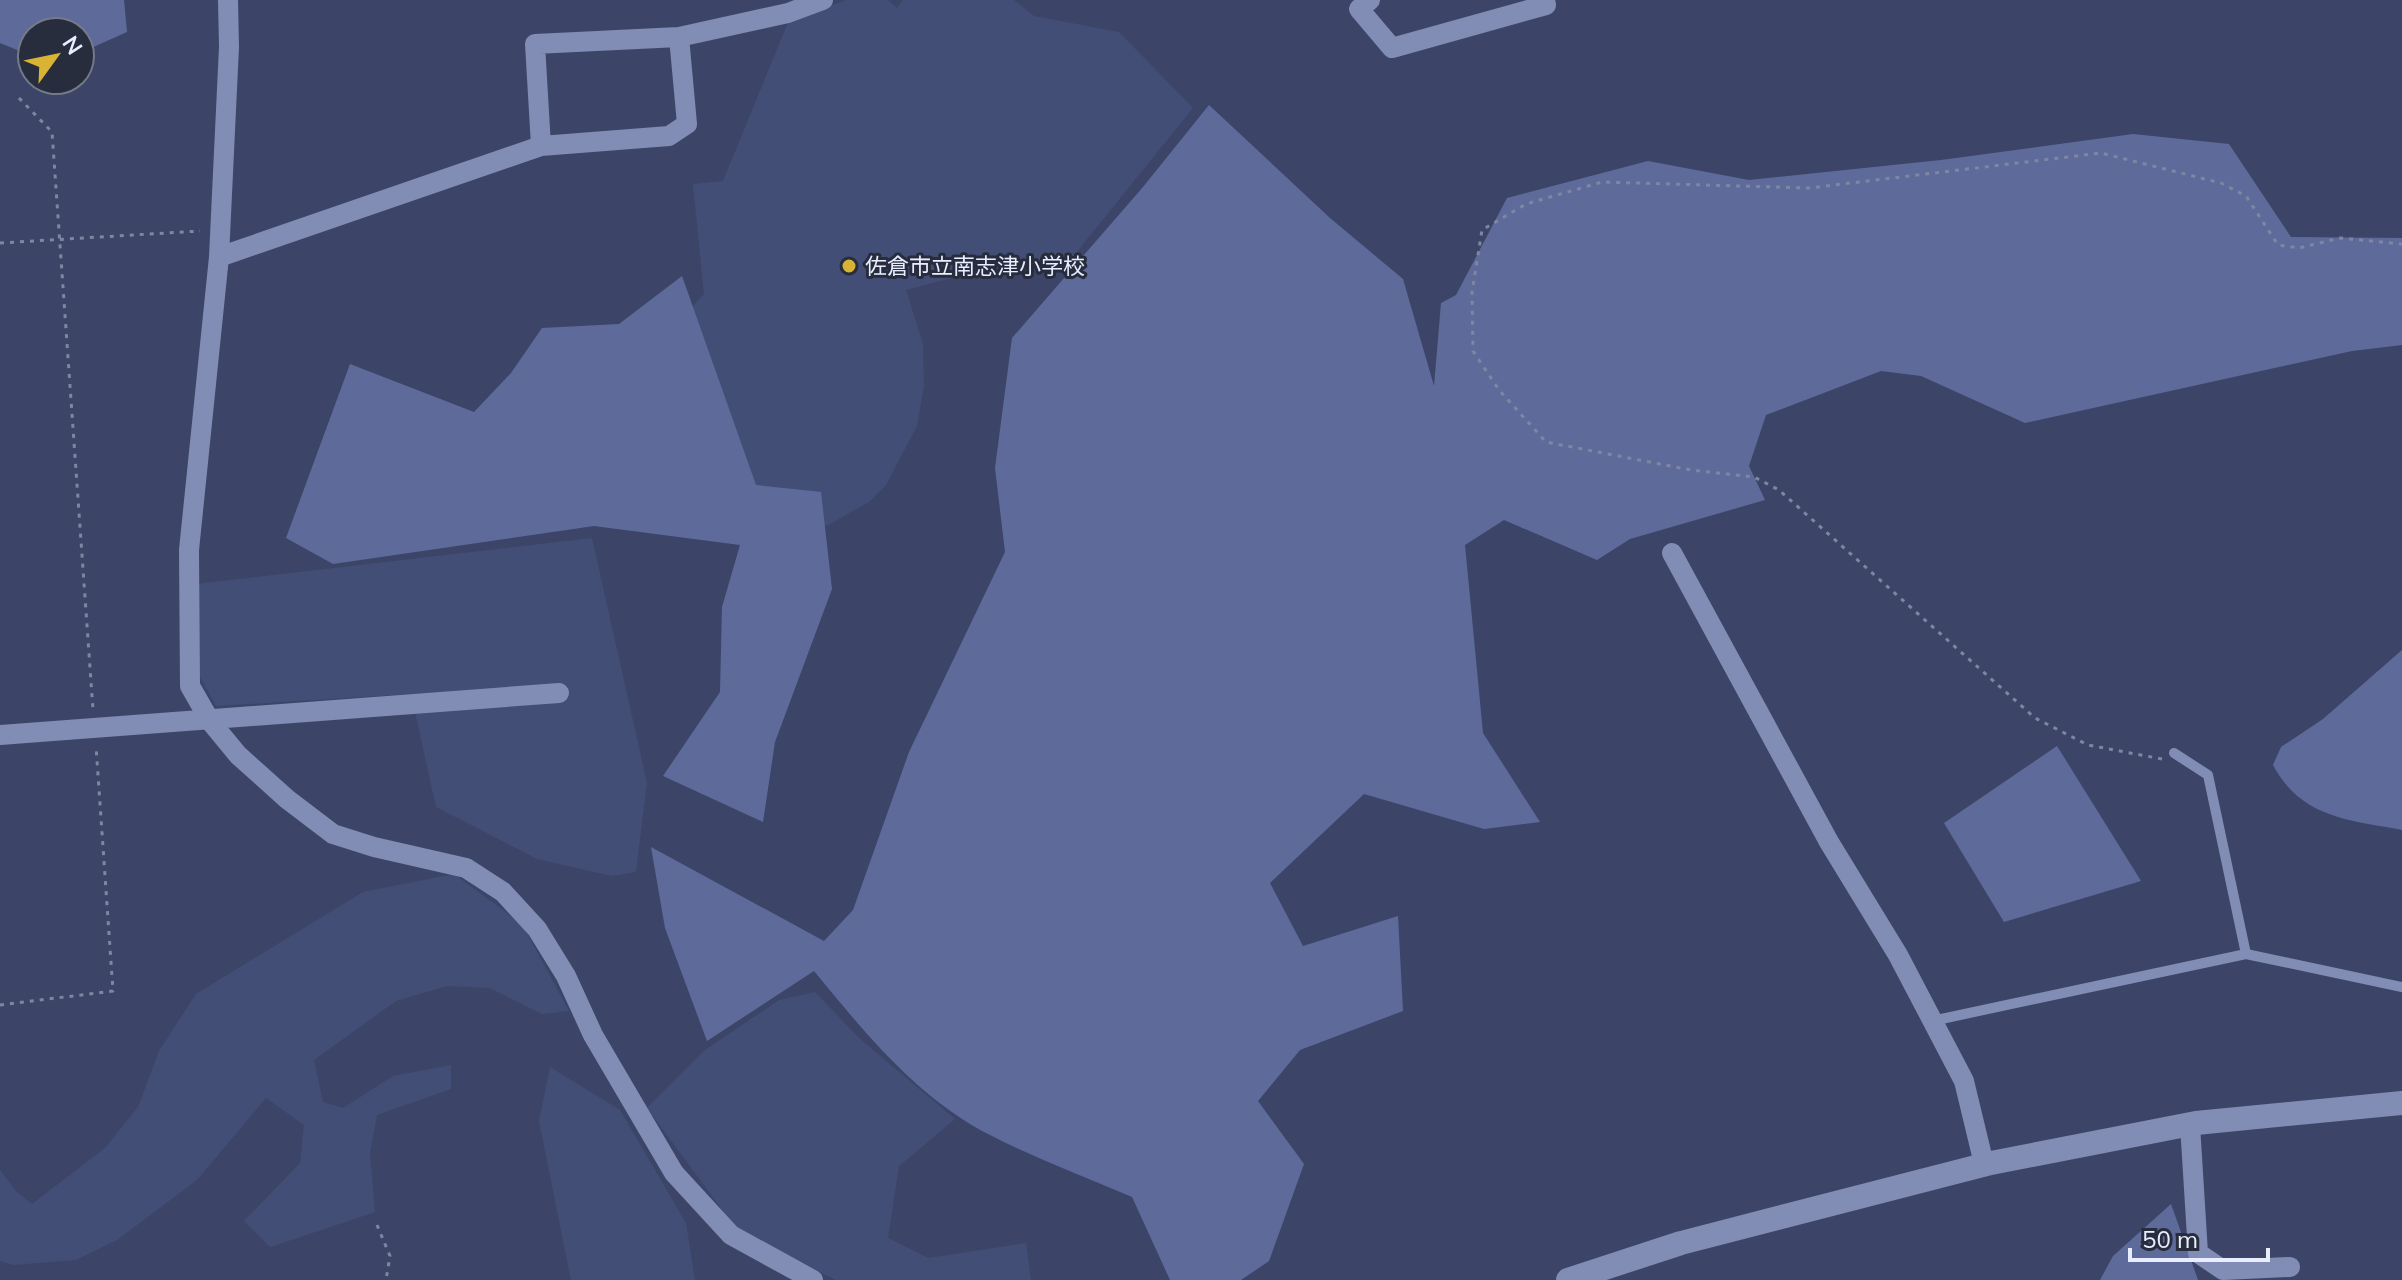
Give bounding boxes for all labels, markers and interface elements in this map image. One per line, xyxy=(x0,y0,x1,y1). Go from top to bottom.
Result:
north arrow xyxy=(16,16,96,96)
text: N xyxy=(57,31,89,60)
place label: 佐倉市立南志津小学校 xyxy=(865,252,1085,280)
marker: 佐倉市立南志津小学校 xyxy=(840,257,858,275)
scale bar xyxy=(2130,1212,2268,1262)
text: 50 m xyxy=(2142,1224,2198,1254)

